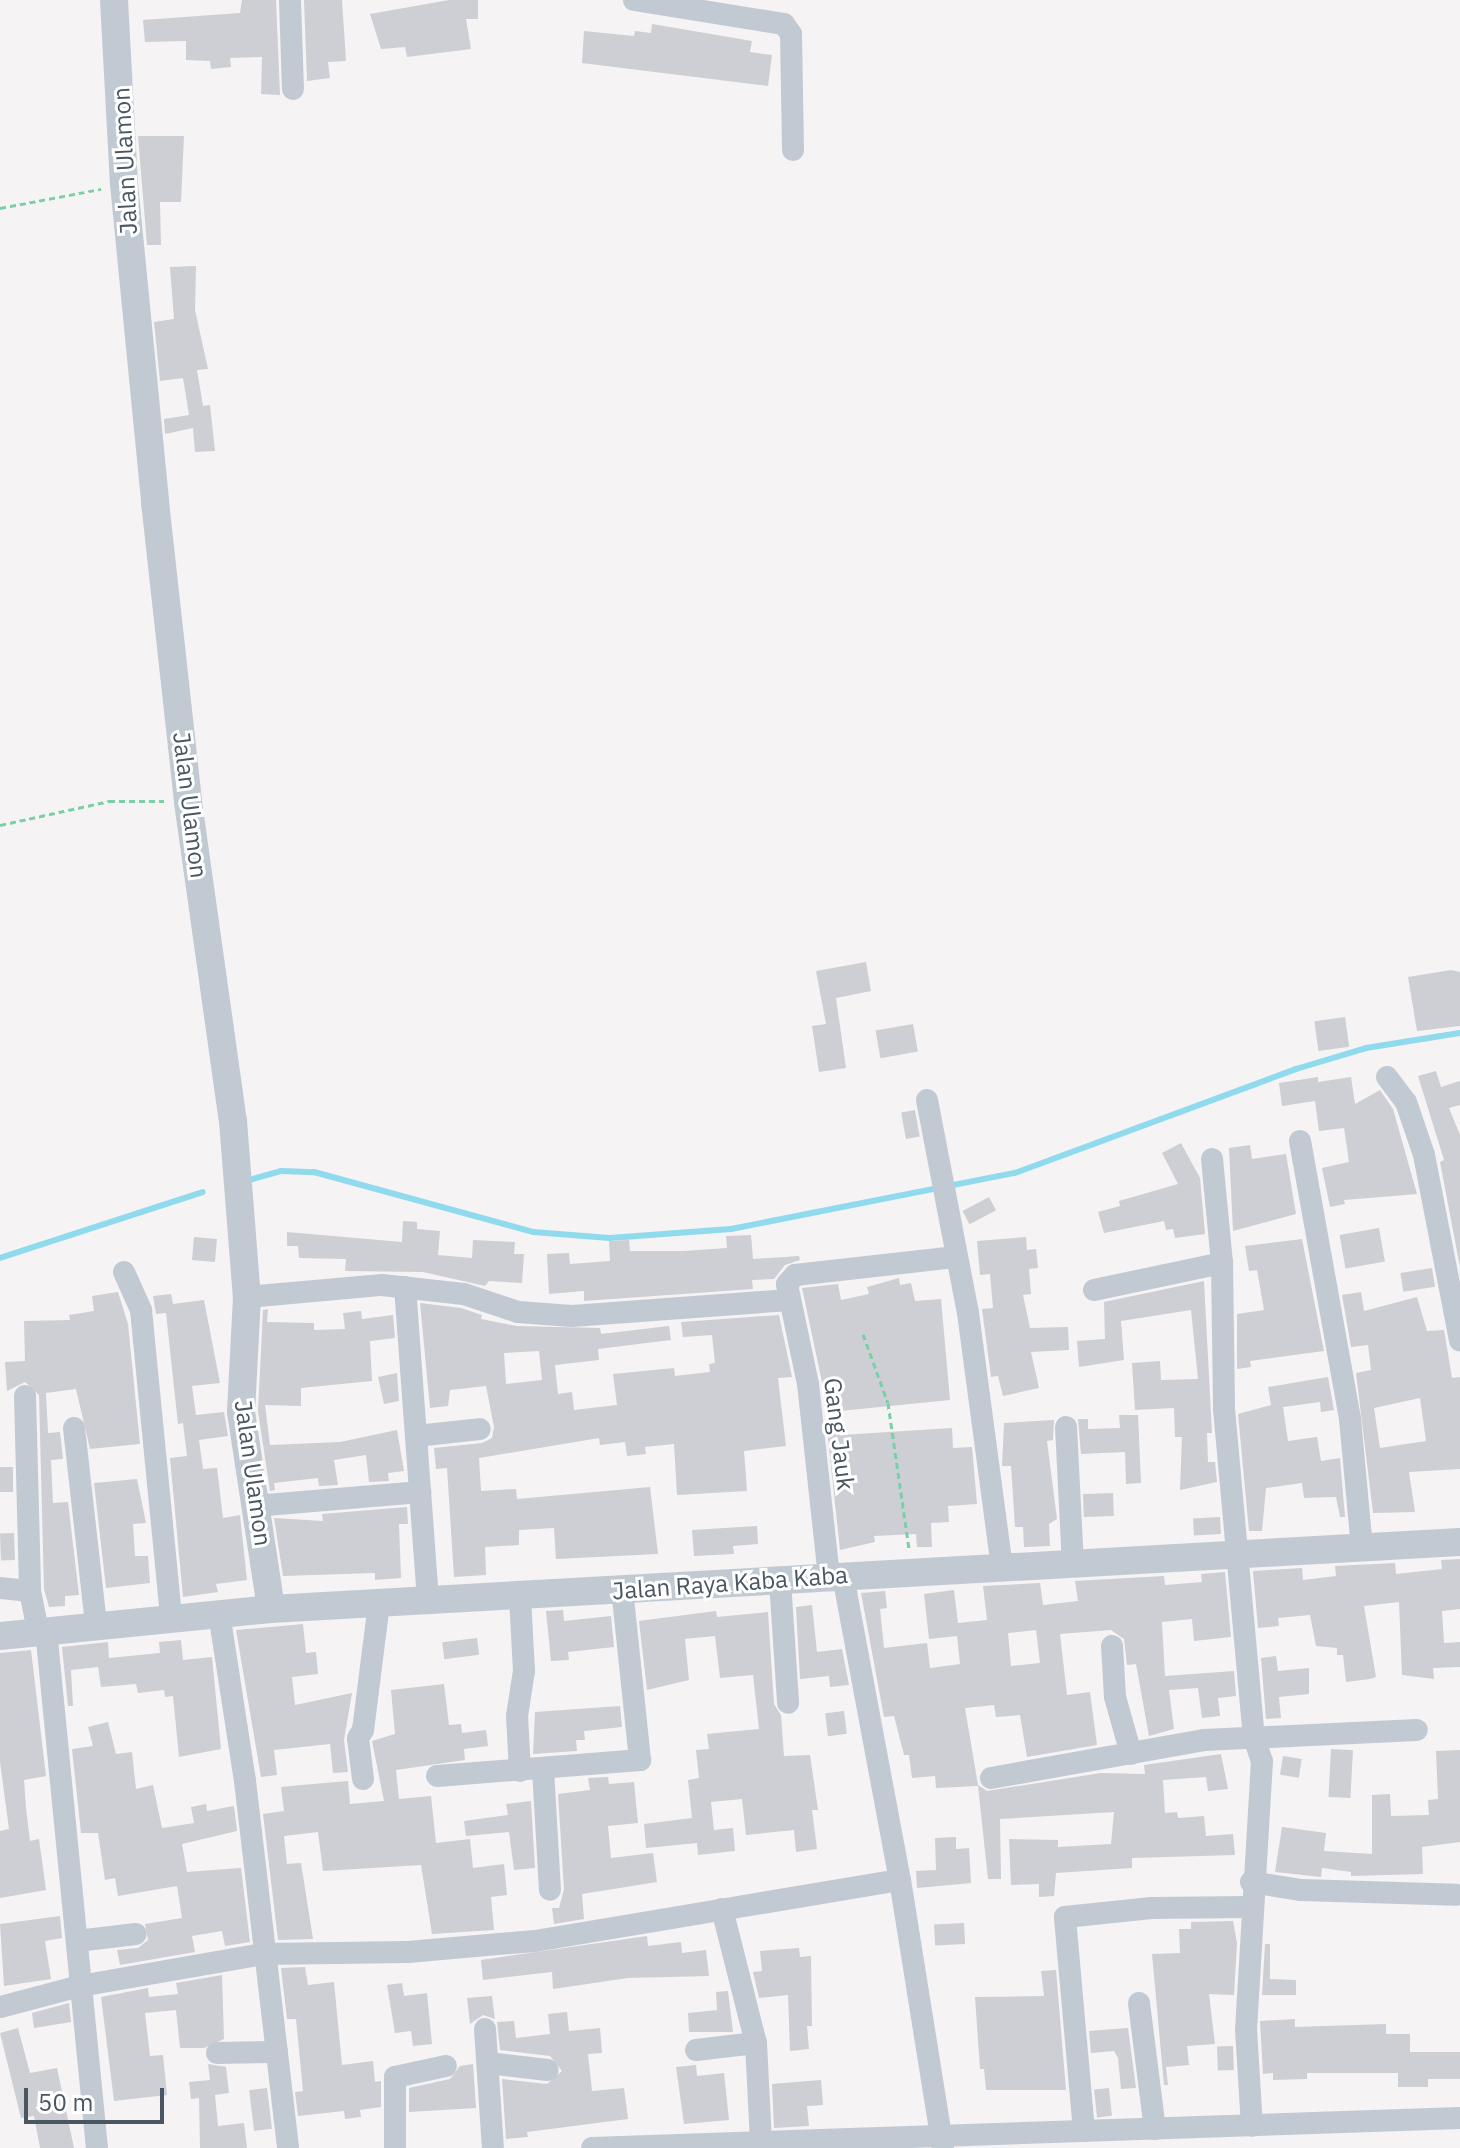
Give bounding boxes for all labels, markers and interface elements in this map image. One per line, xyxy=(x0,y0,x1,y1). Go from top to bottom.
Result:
street label: Jalan Ulamon xyxy=(107,87,143,235)
street label: Jalan Ulamon xyxy=(167,730,213,880)
street label: Gang Jauk xyxy=(818,1376,860,1492)
street label: Jalan Ulamon xyxy=(228,1398,278,1548)
street label: Jalan Raya Kaba Kaba xyxy=(611,1560,849,1606)
scale bar xyxy=(28,2072,168,2122)
text: 50 m xyxy=(38,2086,93,2118)

